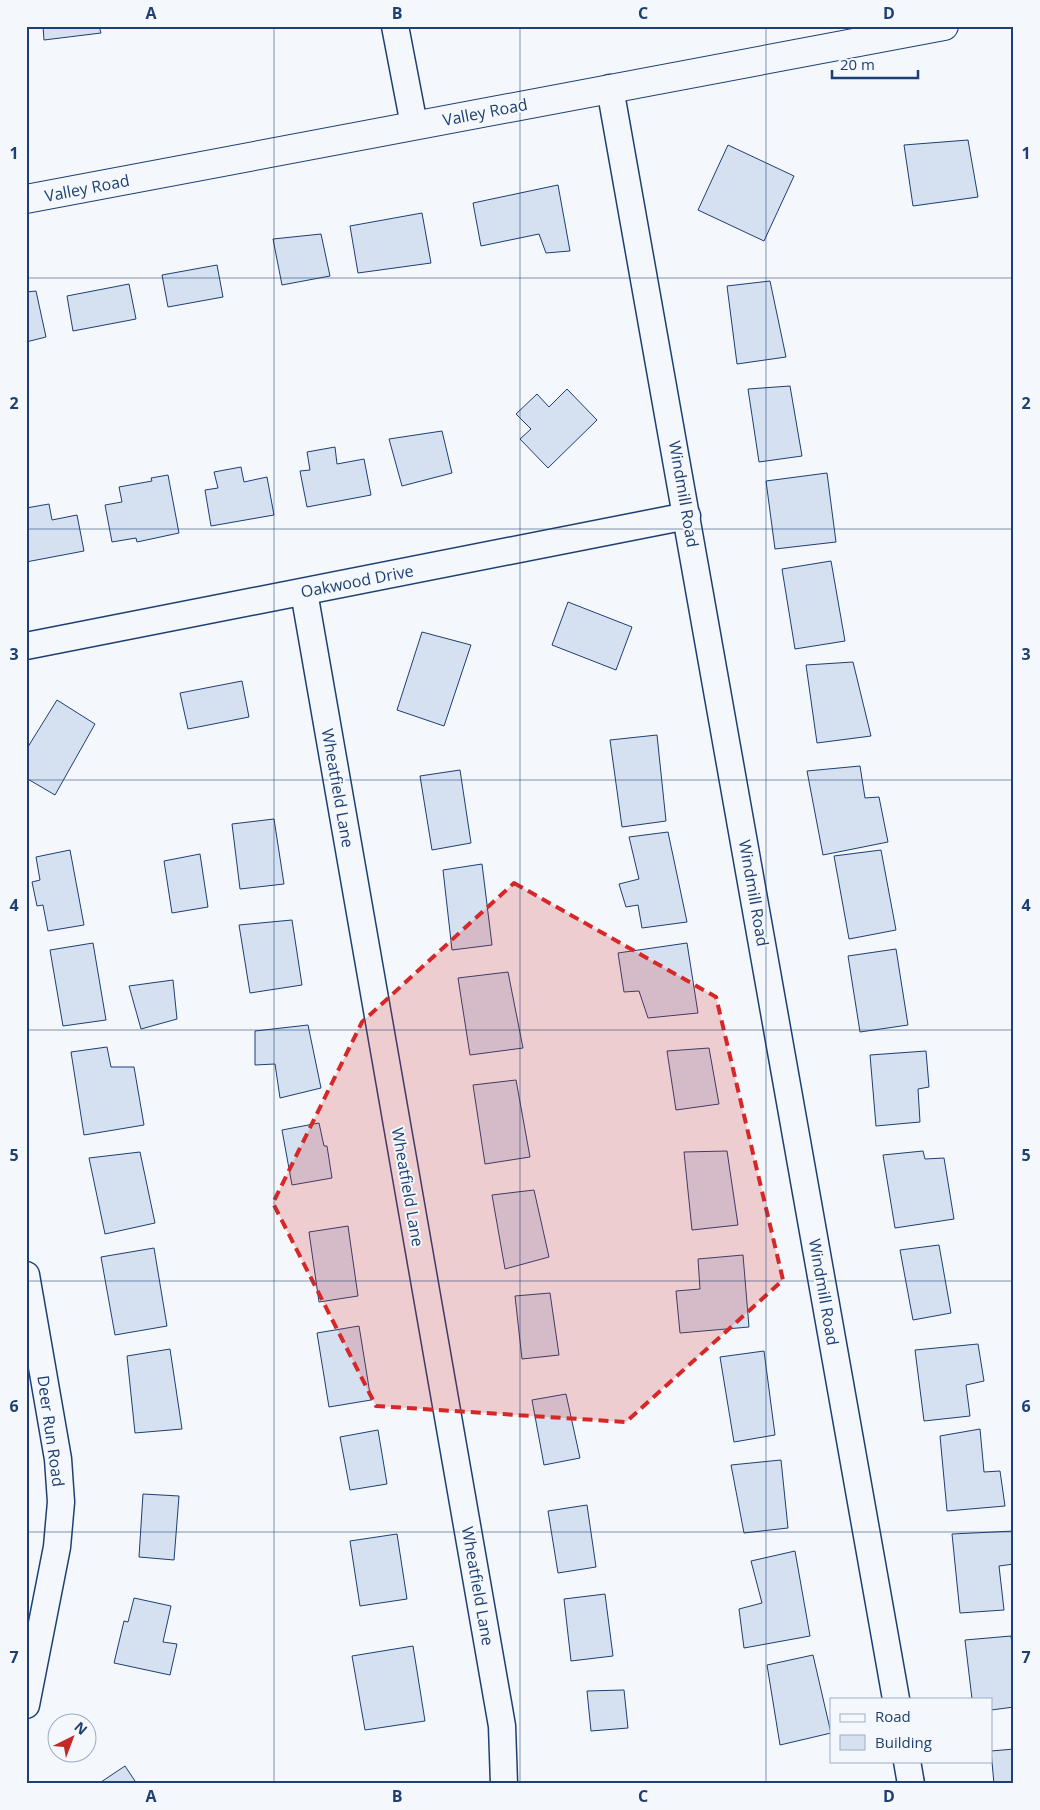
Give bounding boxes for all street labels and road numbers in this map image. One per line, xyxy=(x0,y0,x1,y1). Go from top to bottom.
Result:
street label: Valley Road xyxy=(441,93,529,131)
street label: Valley Road xyxy=(43,169,131,207)
street label: Windmill Road xyxy=(664,439,704,549)
street label: Oakwood Drive xyxy=(299,559,415,603)
street label: Wheatfield Lane xyxy=(317,727,359,849)
street label: Windmill Road xyxy=(734,838,774,948)
street label: Wheatfield Lane xyxy=(387,1126,429,1248)
street label: Windmill Road xyxy=(804,1237,844,1347)
street label: Deer Run Road xyxy=(32,1374,70,1488)
street label: Wheatfield Lane xyxy=(457,1525,499,1647)

